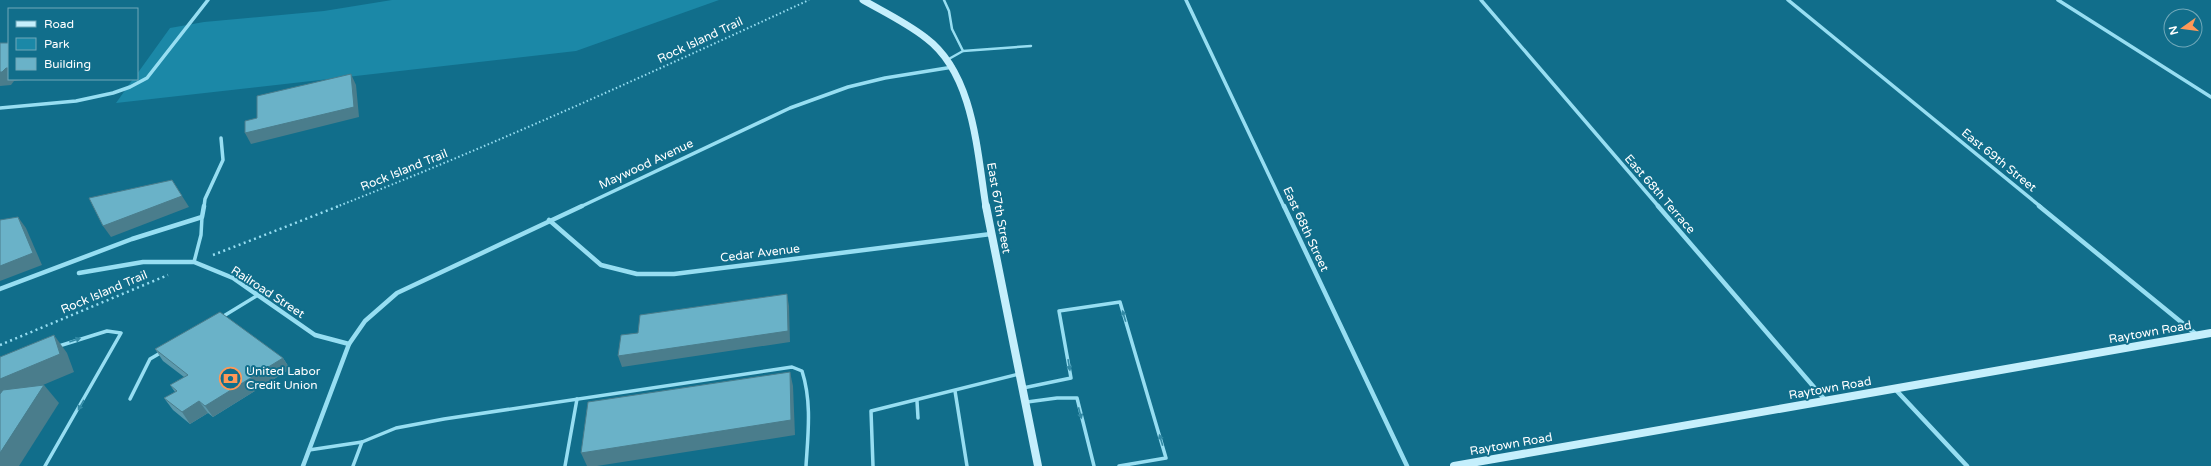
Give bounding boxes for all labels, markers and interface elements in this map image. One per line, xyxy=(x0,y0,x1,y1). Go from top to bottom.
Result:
legend xyxy=(8,8,138,80)
north arrow xyxy=(2163,8,2203,48)
street label: Rock Island Trail xyxy=(655,14,745,66)
text: Road xyxy=(44,17,74,31)
text: N xyxy=(2166,24,2181,36)
text: Park xyxy=(44,37,70,51)
text: Building xyxy=(44,57,91,71)
street label: East 69th Street xyxy=(1959,126,2040,195)
street label: Maywood Avenue xyxy=(597,136,696,192)
street label: Rock Island Trail xyxy=(358,146,450,194)
street label: East 68th Terrace xyxy=(1622,152,1698,237)
street label: East 67th Street xyxy=(984,161,1014,255)
street label: East 68th Street xyxy=(1280,184,1332,274)
street label: Cedar Avenue xyxy=(719,241,801,265)
street label: Railroad Street xyxy=(229,263,308,321)
street label: Rock Island Trail xyxy=(59,267,149,317)
one-way arrow xyxy=(1121,310,1127,322)
street label: Raytown Road xyxy=(2108,318,2192,346)
one-way arrow xyxy=(69,336,81,342)
one-way arrow xyxy=(1066,359,1072,371)
place label: United Labor Credit Union xyxy=(246,364,321,392)
bank icon: United Labor Credit Union xyxy=(218,365,244,391)
street label: Raytown Road xyxy=(1788,374,1872,402)
one-way arrow xyxy=(77,399,84,411)
one-way arrow xyxy=(1078,406,1084,419)
street label: Raytown Road xyxy=(1469,430,1553,458)
one-way arrow xyxy=(1158,434,1164,446)

